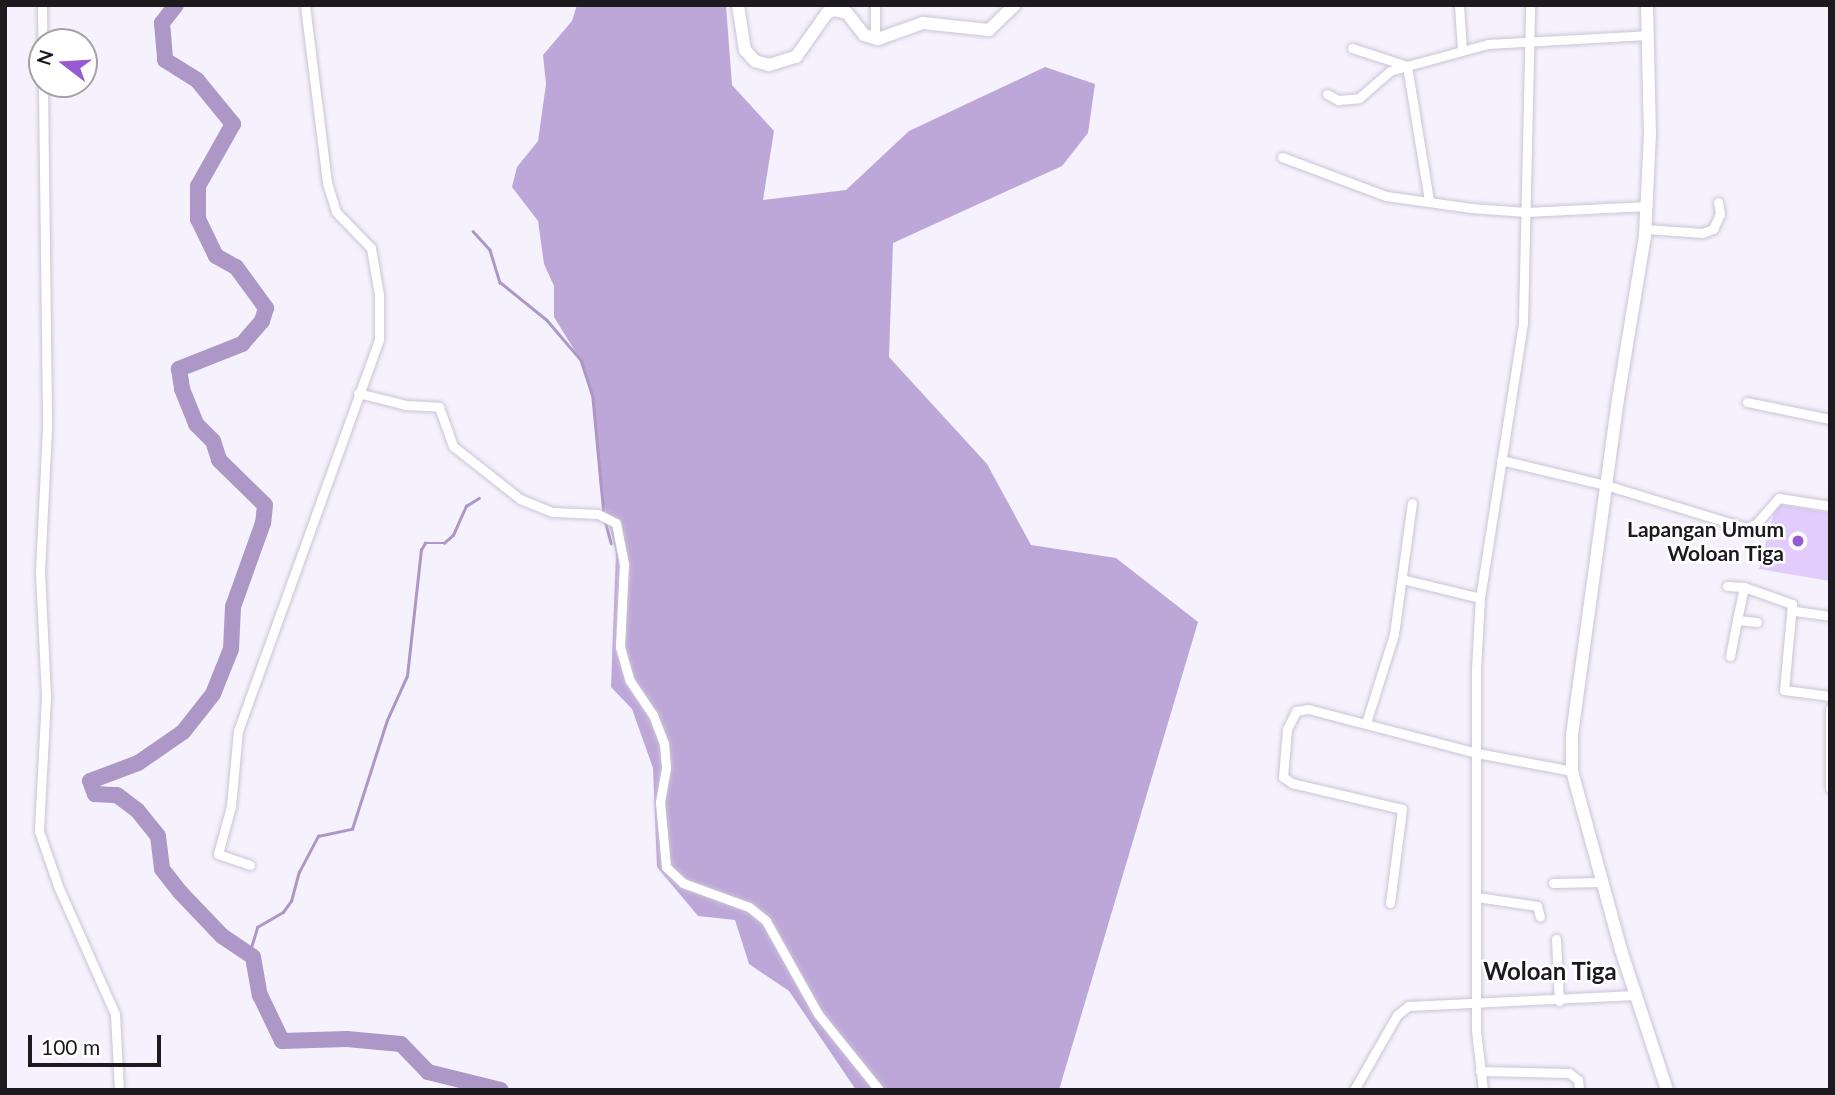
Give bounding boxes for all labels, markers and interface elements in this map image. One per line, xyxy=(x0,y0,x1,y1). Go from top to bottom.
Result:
north arrow xyxy=(28,28,98,98)
text: N xyxy=(31,47,57,68)
place label: Lapangan Umum Woloan Tiga xyxy=(1627,516,1784,566)
marker: Lapangan Umum Woloan Tiga xyxy=(1790,533,1806,549)
district label: Woloan Tiga xyxy=(1483,957,1617,985)
scale bar xyxy=(32,1021,164,1066)
text: 100 m xyxy=(41,1034,100,1059)

